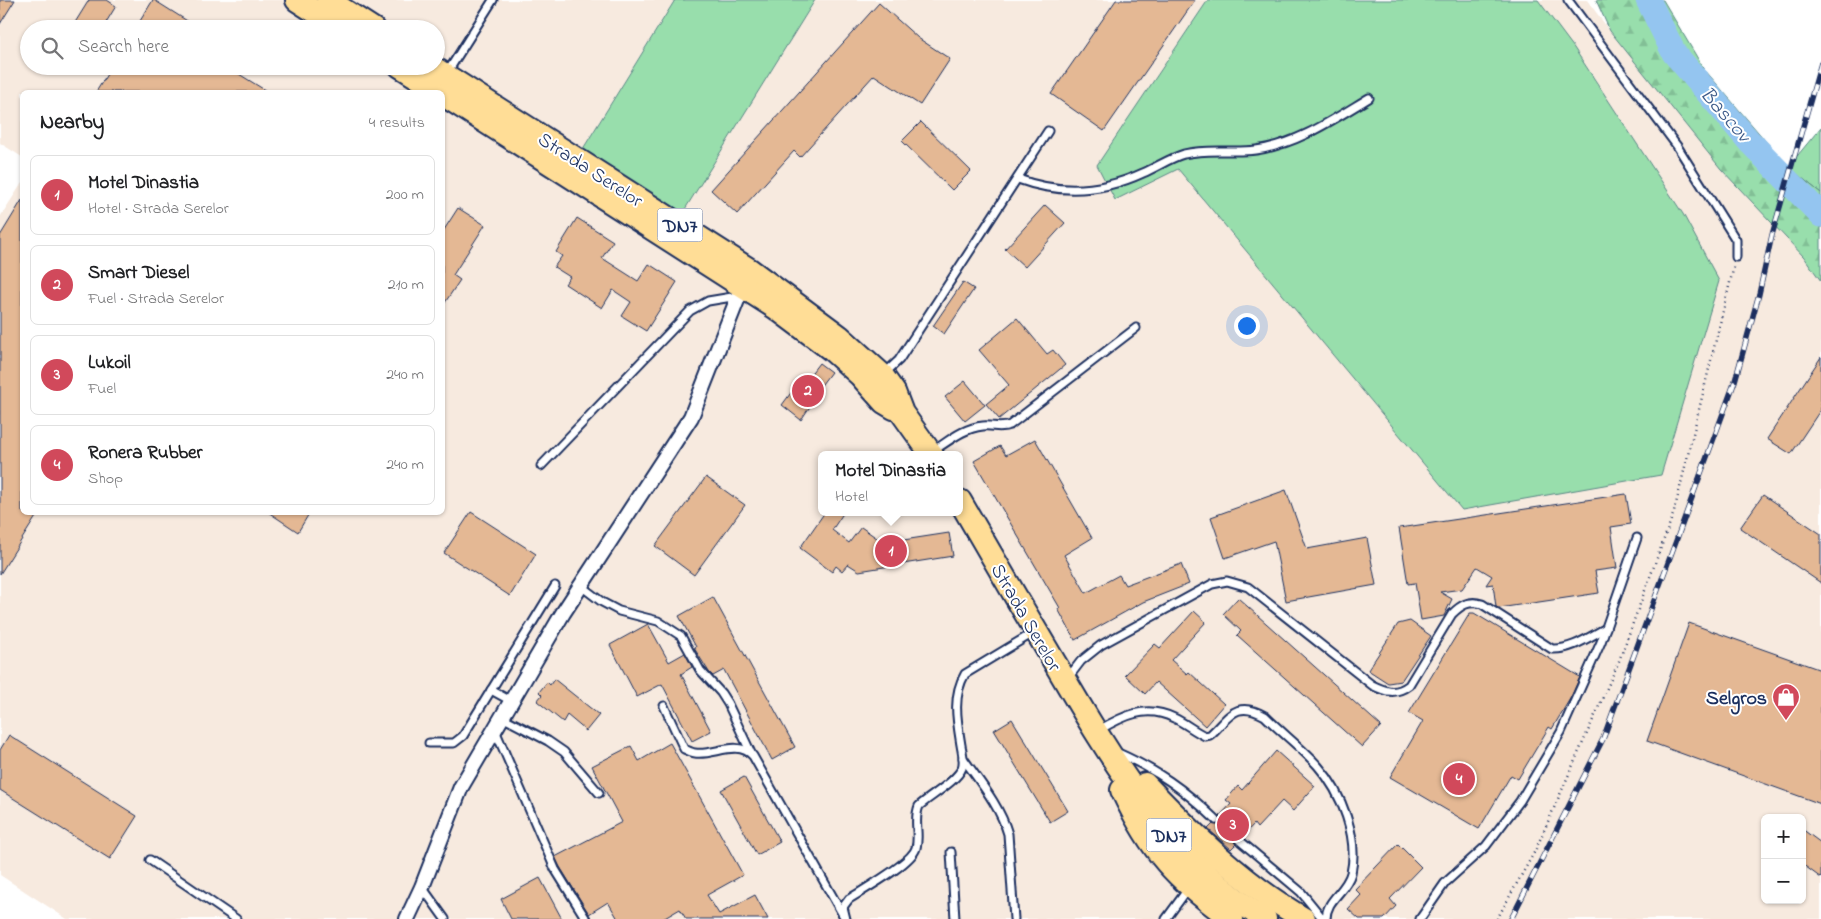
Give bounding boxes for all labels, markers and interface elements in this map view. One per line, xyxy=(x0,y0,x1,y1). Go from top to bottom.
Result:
search box xyxy=(20,20,445,75)
icon: search xyxy=(38,34,66,62)
text: Search here xyxy=(78,34,169,61)
water label: Bascov xyxy=(1692,81,1759,152)
text: Nearby xyxy=(40,108,104,138)
text: 4 results xyxy=(369,111,425,135)
street label: Strada Serelor xyxy=(531,126,649,217)
text: Motel Dinastia xyxy=(88,170,199,197)
text: 1 xyxy=(54,183,60,207)
text: 200 m xyxy=(386,183,424,207)
text: Hotel · Strada Serelor xyxy=(88,197,229,221)
road number: DN7 xyxy=(658,208,702,242)
text: Smart Diesel xyxy=(88,260,189,287)
text: 2 xyxy=(53,273,61,297)
text: 210 m xyxy=(388,273,424,297)
text: Fuel · Strada Serelor xyxy=(88,287,224,311)
your location xyxy=(1234,313,1260,339)
text: Lukoil xyxy=(88,350,131,377)
text: 3 xyxy=(54,363,60,387)
text: 240 m xyxy=(386,363,424,387)
pin: 2 xyxy=(792,372,824,410)
text: Fuel xyxy=(88,377,116,401)
text: Ronera Rubber xyxy=(88,440,202,467)
popup xyxy=(818,451,963,516)
text: 4 xyxy=(54,453,60,477)
text: 240 m xyxy=(386,453,424,477)
text: Motel Dinastia xyxy=(835,458,946,485)
text: Shop xyxy=(88,467,123,491)
text: Hotel xyxy=(835,485,868,509)
pin: 1 xyxy=(875,532,907,570)
street label: Strada Serelor xyxy=(982,559,1068,678)
shop icon: Selgros xyxy=(1771,682,1801,721)
place label: Selgros xyxy=(1706,685,1767,715)
pin: 4 xyxy=(1443,760,1475,798)
pin: 3 xyxy=(1217,806,1249,844)
map controls xyxy=(1761,814,1806,904)
button: + xyxy=(1761,814,1806,859)
road number: DN7 xyxy=(1146,818,1192,852)
button: − xyxy=(1761,859,1806,904)

